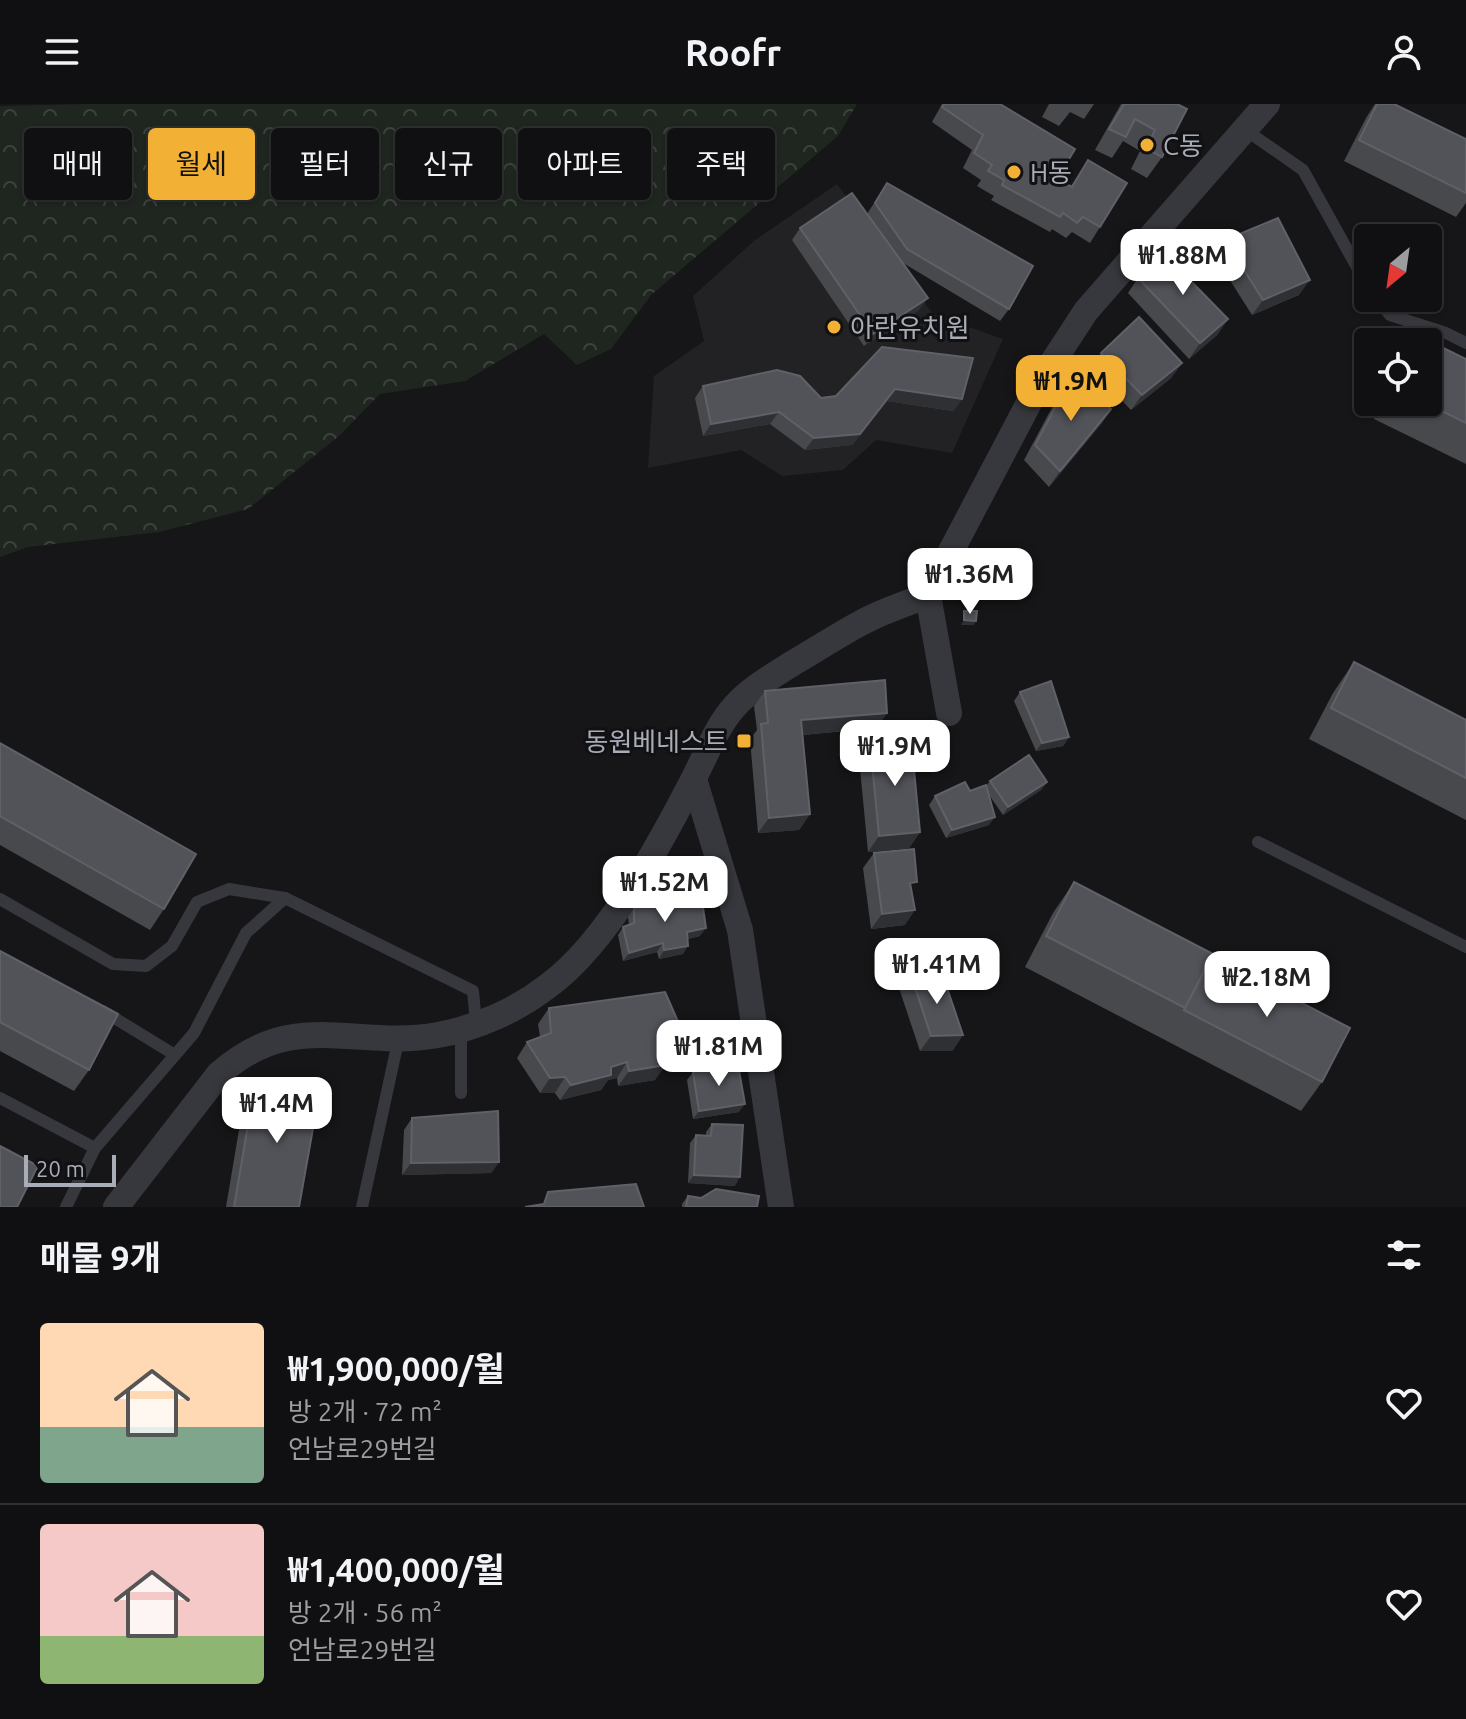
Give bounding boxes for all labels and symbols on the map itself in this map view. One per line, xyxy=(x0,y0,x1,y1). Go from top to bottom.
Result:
place label: C동 xyxy=(1163,131,1203,160)
marker: C동 xyxy=(1138,136,1156,154)
place label: H동 xyxy=(1030,158,1072,187)
marker: H동 xyxy=(1005,163,1023,181)
north arrow xyxy=(1354,224,1442,312)
pin: ₩1.88M xyxy=(1118,229,1248,297)
place label: 아란유치원 xyxy=(850,313,970,342)
marker: 아란유치원 xyxy=(825,318,843,336)
pin: ₩1.9M xyxy=(1015,355,1127,423)
pin: ₩1.36M xyxy=(905,548,1035,616)
pin: ₩1.9M xyxy=(839,720,951,788)
place label: 동원베네스트 xyxy=(584,727,728,756)
marker: 동원베네스트 xyxy=(735,732,753,750)
pin: ₩1.52M xyxy=(600,856,730,924)
pin: ₩1.41M xyxy=(872,938,1002,1006)
pin: ₩2.18M xyxy=(1202,951,1332,1019)
pin: ₩1.81M xyxy=(654,1020,784,1088)
pin: ₩1.4M xyxy=(221,1077,333,1145)
scale bar xyxy=(24,1151,116,1187)

